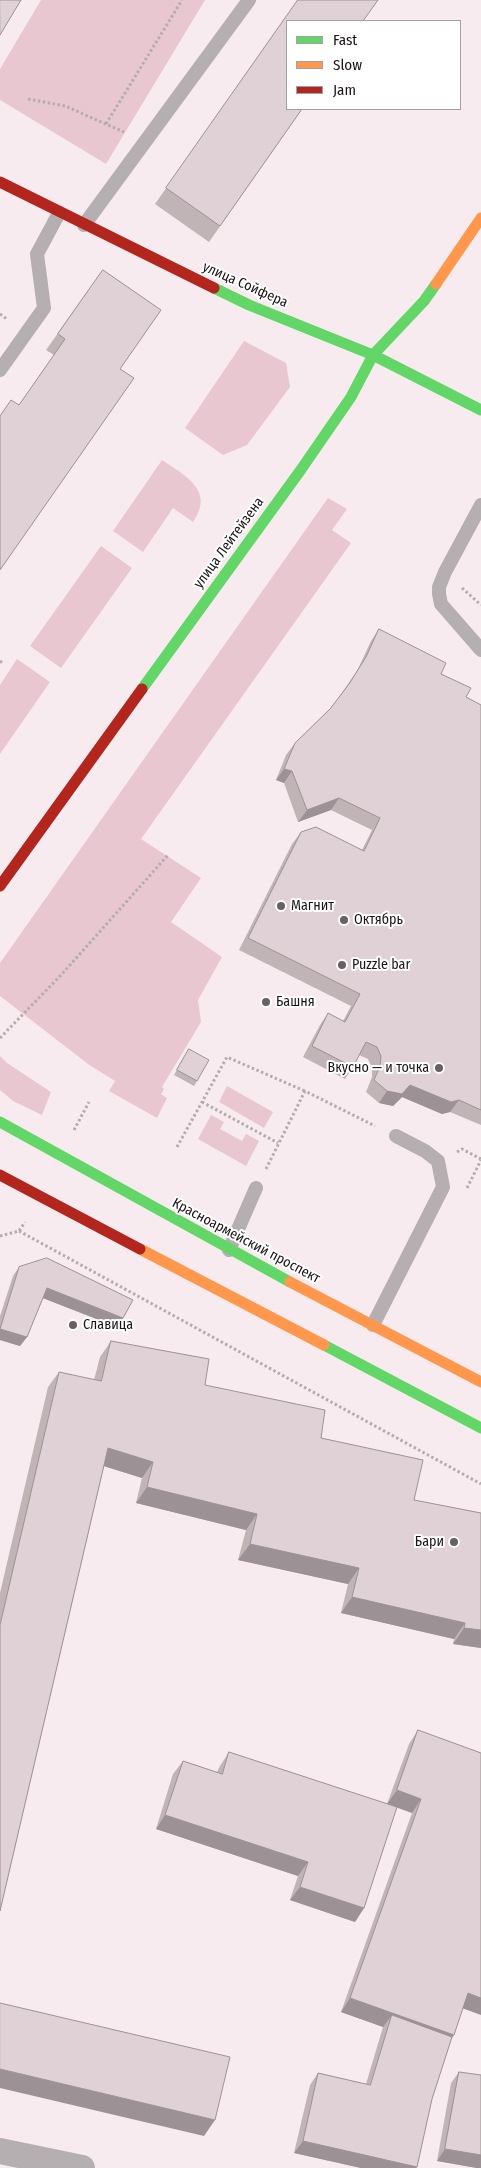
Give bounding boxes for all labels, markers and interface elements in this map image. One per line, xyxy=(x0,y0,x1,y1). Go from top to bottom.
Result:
legend xyxy=(286,20,461,110)
text: Fast xyxy=(333,31,357,49)
text: Slow xyxy=(333,56,362,74)
text: Jam xyxy=(333,81,356,99)
street label: улица Сойфера xyxy=(200,259,290,311)
street label: улица Лейтейзена xyxy=(190,494,268,592)
place label: Магнит xyxy=(291,898,334,914)
marker: Магнит xyxy=(275,900,287,912)
place label: Октябрь xyxy=(354,912,403,928)
marker: Октябрь xyxy=(338,914,350,926)
place label: Puzzle bar xyxy=(352,957,410,973)
marker: Puzzle bar xyxy=(336,959,348,971)
place label: Башня xyxy=(276,994,315,1010)
marker: Башня xyxy=(260,996,272,1008)
place label: Вкусно — и точка xyxy=(328,1060,429,1076)
marker: Вкусно — и точка xyxy=(433,1062,445,1074)
street label: Красноармейский проспект xyxy=(169,1195,323,1287)
place label: Славица xyxy=(83,1317,133,1333)
marker: Славица xyxy=(67,1319,79,1331)
place label: Бари xyxy=(415,1534,444,1550)
marker: Бари xyxy=(448,1536,460,1548)

